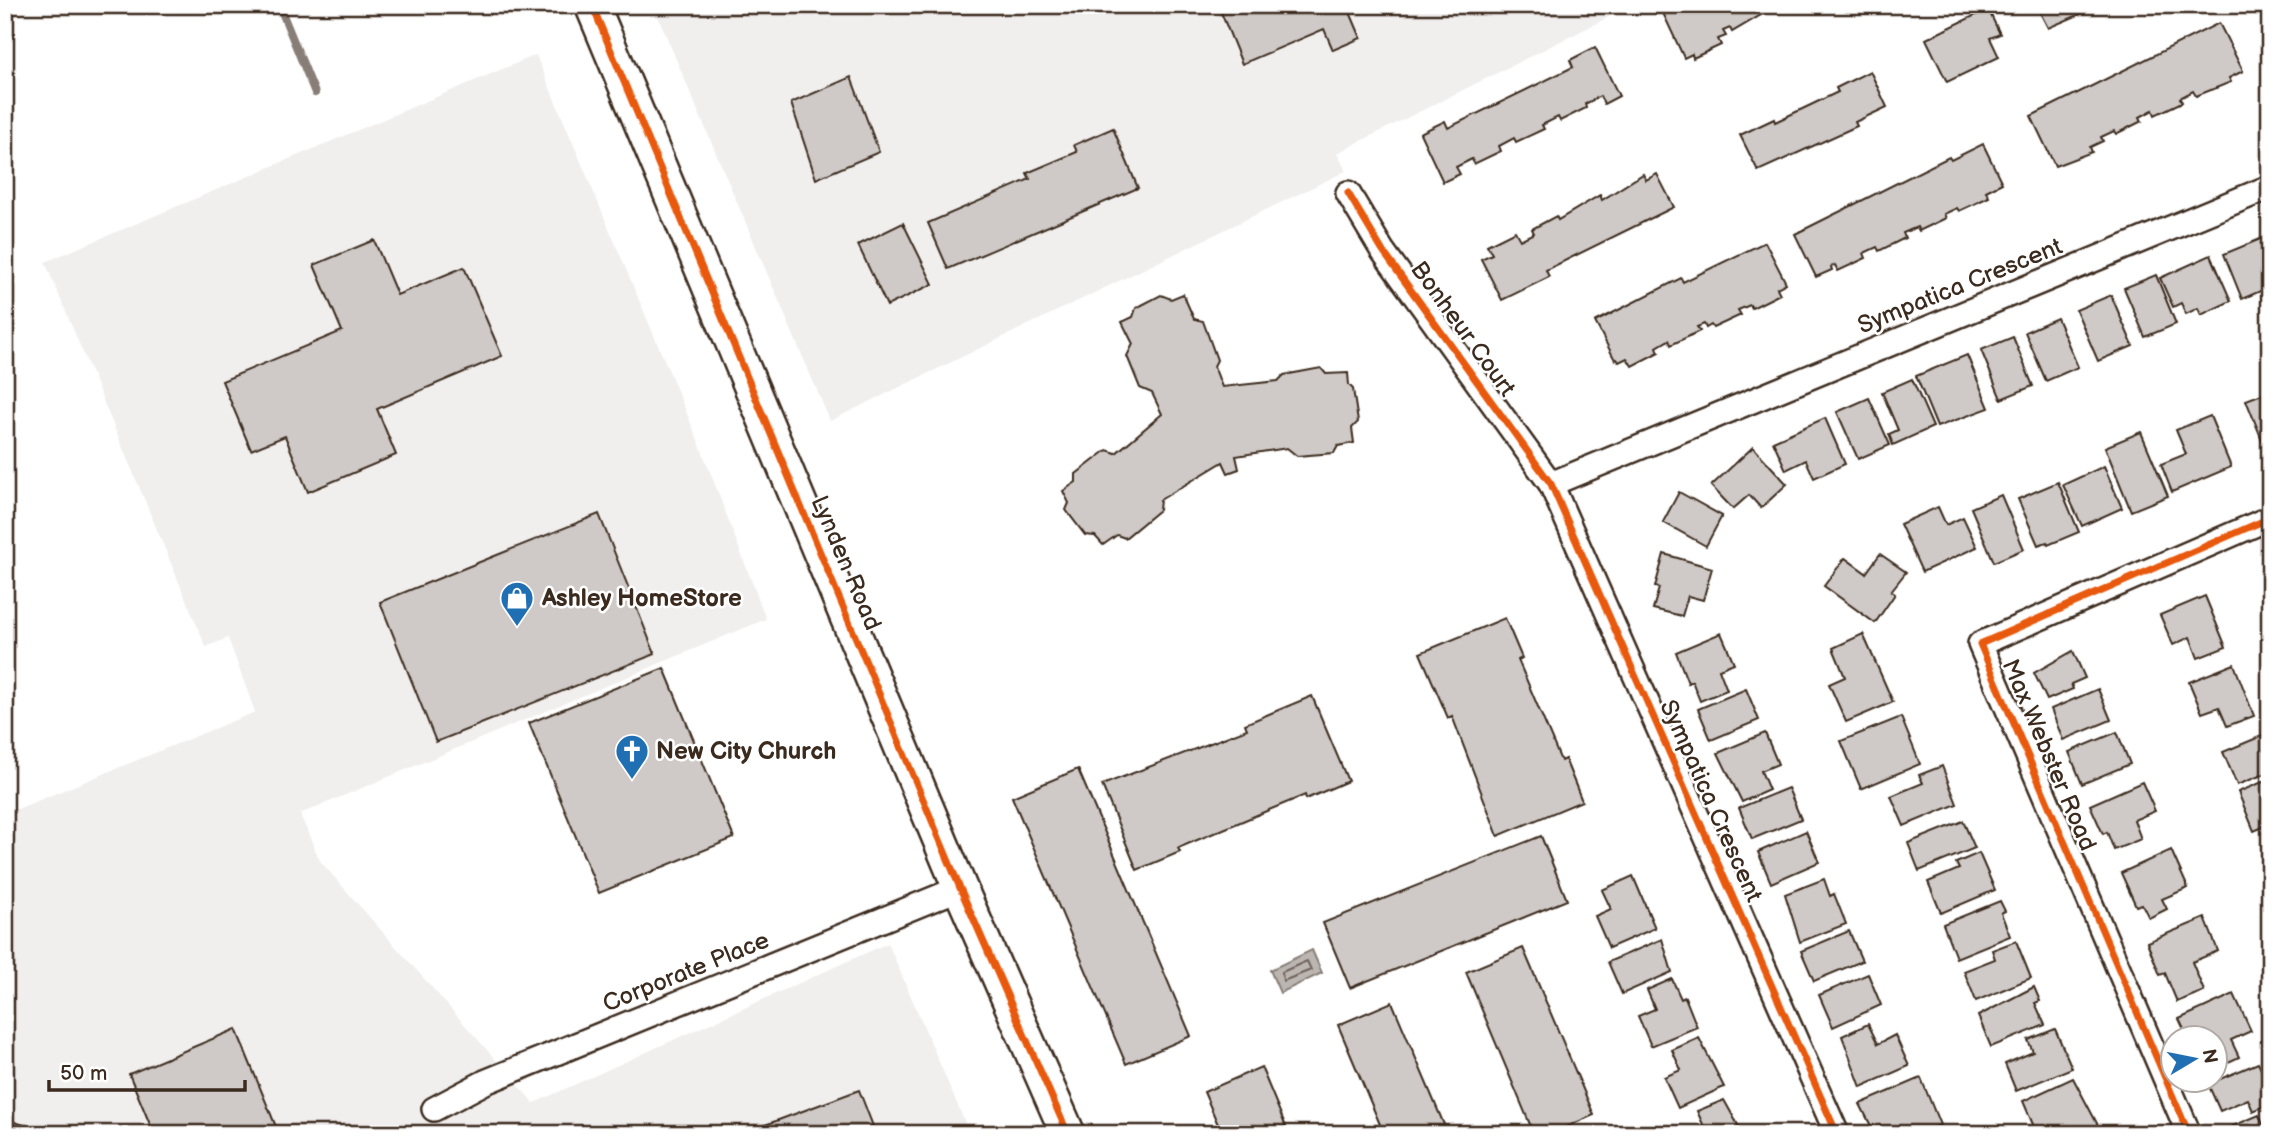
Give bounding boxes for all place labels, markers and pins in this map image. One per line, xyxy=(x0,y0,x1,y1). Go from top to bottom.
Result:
shop icon: Ashley HomeStore xyxy=(498,579,536,628)
place label: Ashley HomeStore xyxy=(541,584,742,613)
church icon: New City Church xyxy=(613,732,651,781)
place label: New City Church xyxy=(656,737,836,766)

